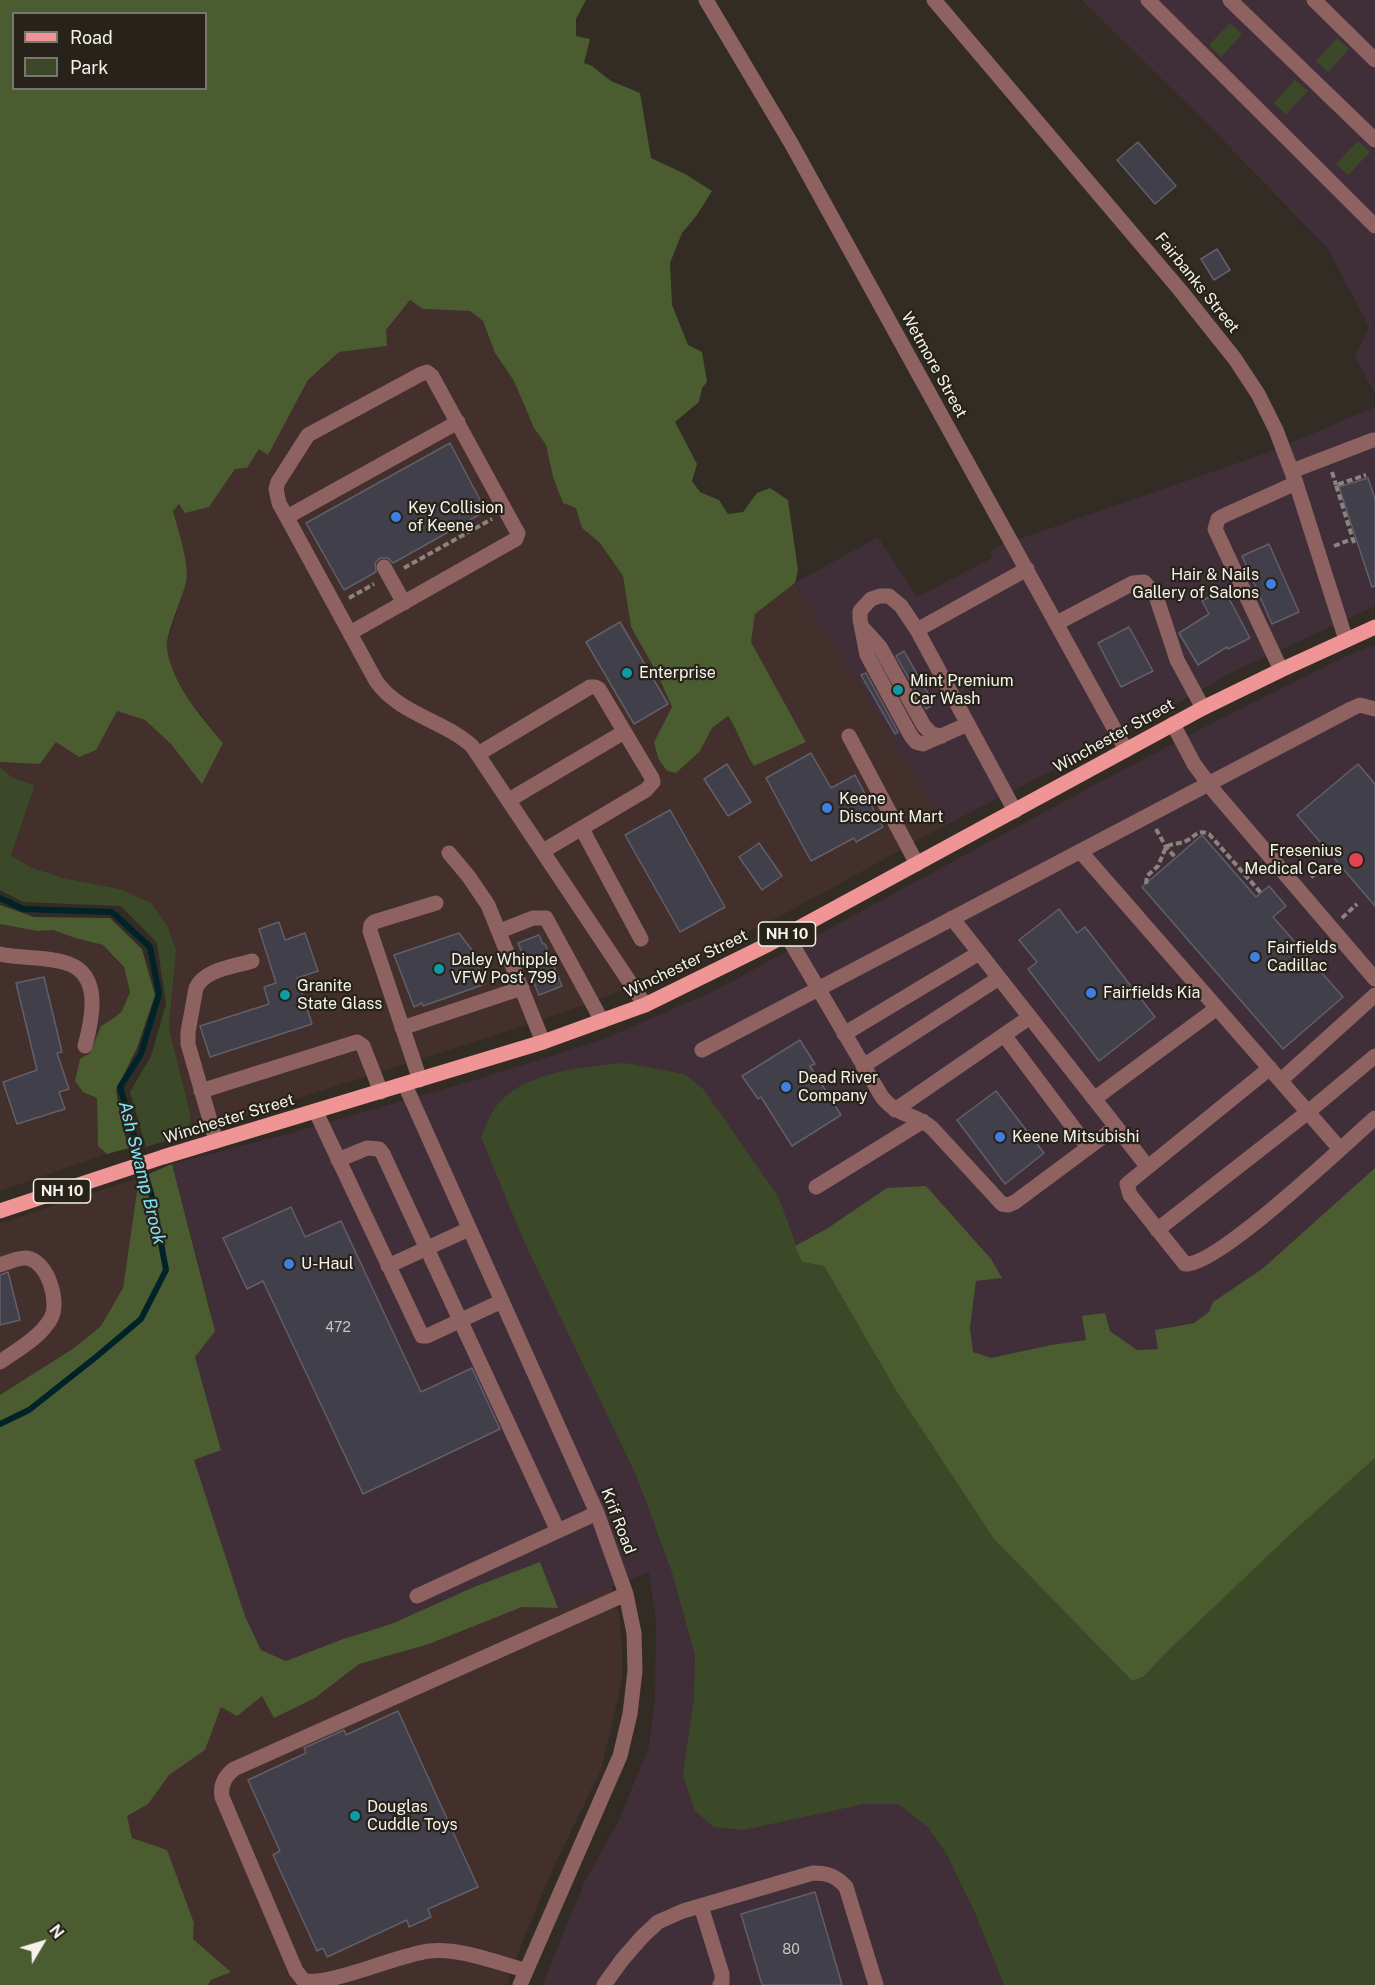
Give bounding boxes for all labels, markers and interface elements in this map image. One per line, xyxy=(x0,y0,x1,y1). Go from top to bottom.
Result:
legend xyxy=(12,12,207,90)
text: Road xyxy=(70,27,113,48)
text: Park xyxy=(70,57,108,78)
street label: Fairbanks Street xyxy=(1151,229,1243,337)
street label: Wetmore Street xyxy=(897,309,971,421)
place label: Key Collision of Keene xyxy=(408,498,504,536)
marker: Key Collision of Keene xyxy=(389,510,403,524)
place label: Hair & Nails Gallery of Salons xyxy=(1132,565,1259,603)
marker: Hair & Nails Gallery of Salons xyxy=(1264,577,1278,591)
place label: Enterprise xyxy=(639,663,716,683)
marker: Enterprise xyxy=(620,666,634,680)
place label: Mint Premium Car Wash xyxy=(910,671,1014,709)
marker: Mint Premium Car Wash xyxy=(891,683,905,697)
street label: Winchester Street xyxy=(1050,695,1178,777)
place label: Keene Discount Mart xyxy=(839,789,943,827)
marker: Keene Discount Mart xyxy=(820,801,834,815)
place label: Fresenius Medical Care xyxy=(1244,841,1342,879)
marker: Fresenius Medical Care xyxy=(1347,851,1365,869)
road number: NH 10 xyxy=(758,922,816,946)
street label: Winchester Street xyxy=(621,926,751,1002)
place label: Fairfields Cadillac xyxy=(1267,938,1337,976)
place label: Daley Whipple VFW Post 799 xyxy=(451,950,558,988)
marker: Fairfields Cadillac xyxy=(1248,950,1262,964)
marker: Daley Whipple VFW Post 799 xyxy=(432,962,446,976)
place label: Granite State Glass xyxy=(297,976,382,1014)
place label: Fairfields Kia xyxy=(1103,983,1200,1003)
marker: Fairfields Kia xyxy=(1084,986,1098,1000)
marker: Granite State Glass xyxy=(278,988,292,1002)
place label: Dead River Company xyxy=(798,1068,878,1106)
marker: Dead River Company xyxy=(779,1080,793,1094)
street label: Winchester Street xyxy=(162,1090,296,1148)
water label: Ash Swamp Brook xyxy=(114,1099,170,1247)
place label: Keene Mitsubishi xyxy=(1012,1127,1139,1147)
marker: Keene Mitsubishi xyxy=(993,1130,1007,1144)
road number: NH 10 xyxy=(34,1179,90,1203)
place label: U-Haul xyxy=(301,1254,354,1274)
marker: U-Haul xyxy=(282,1257,296,1271)
house number: 472 xyxy=(325,1320,351,1336)
street label: Krif Road xyxy=(597,1485,639,1557)
place label: Douglas Cuddle Toys xyxy=(367,1797,458,1835)
marker: Douglas Cuddle Toys xyxy=(348,1809,362,1823)
north arrow xyxy=(12,1913,72,1973)
text: N xyxy=(45,1921,68,1942)
house number: 80 xyxy=(782,1942,800,1958)

